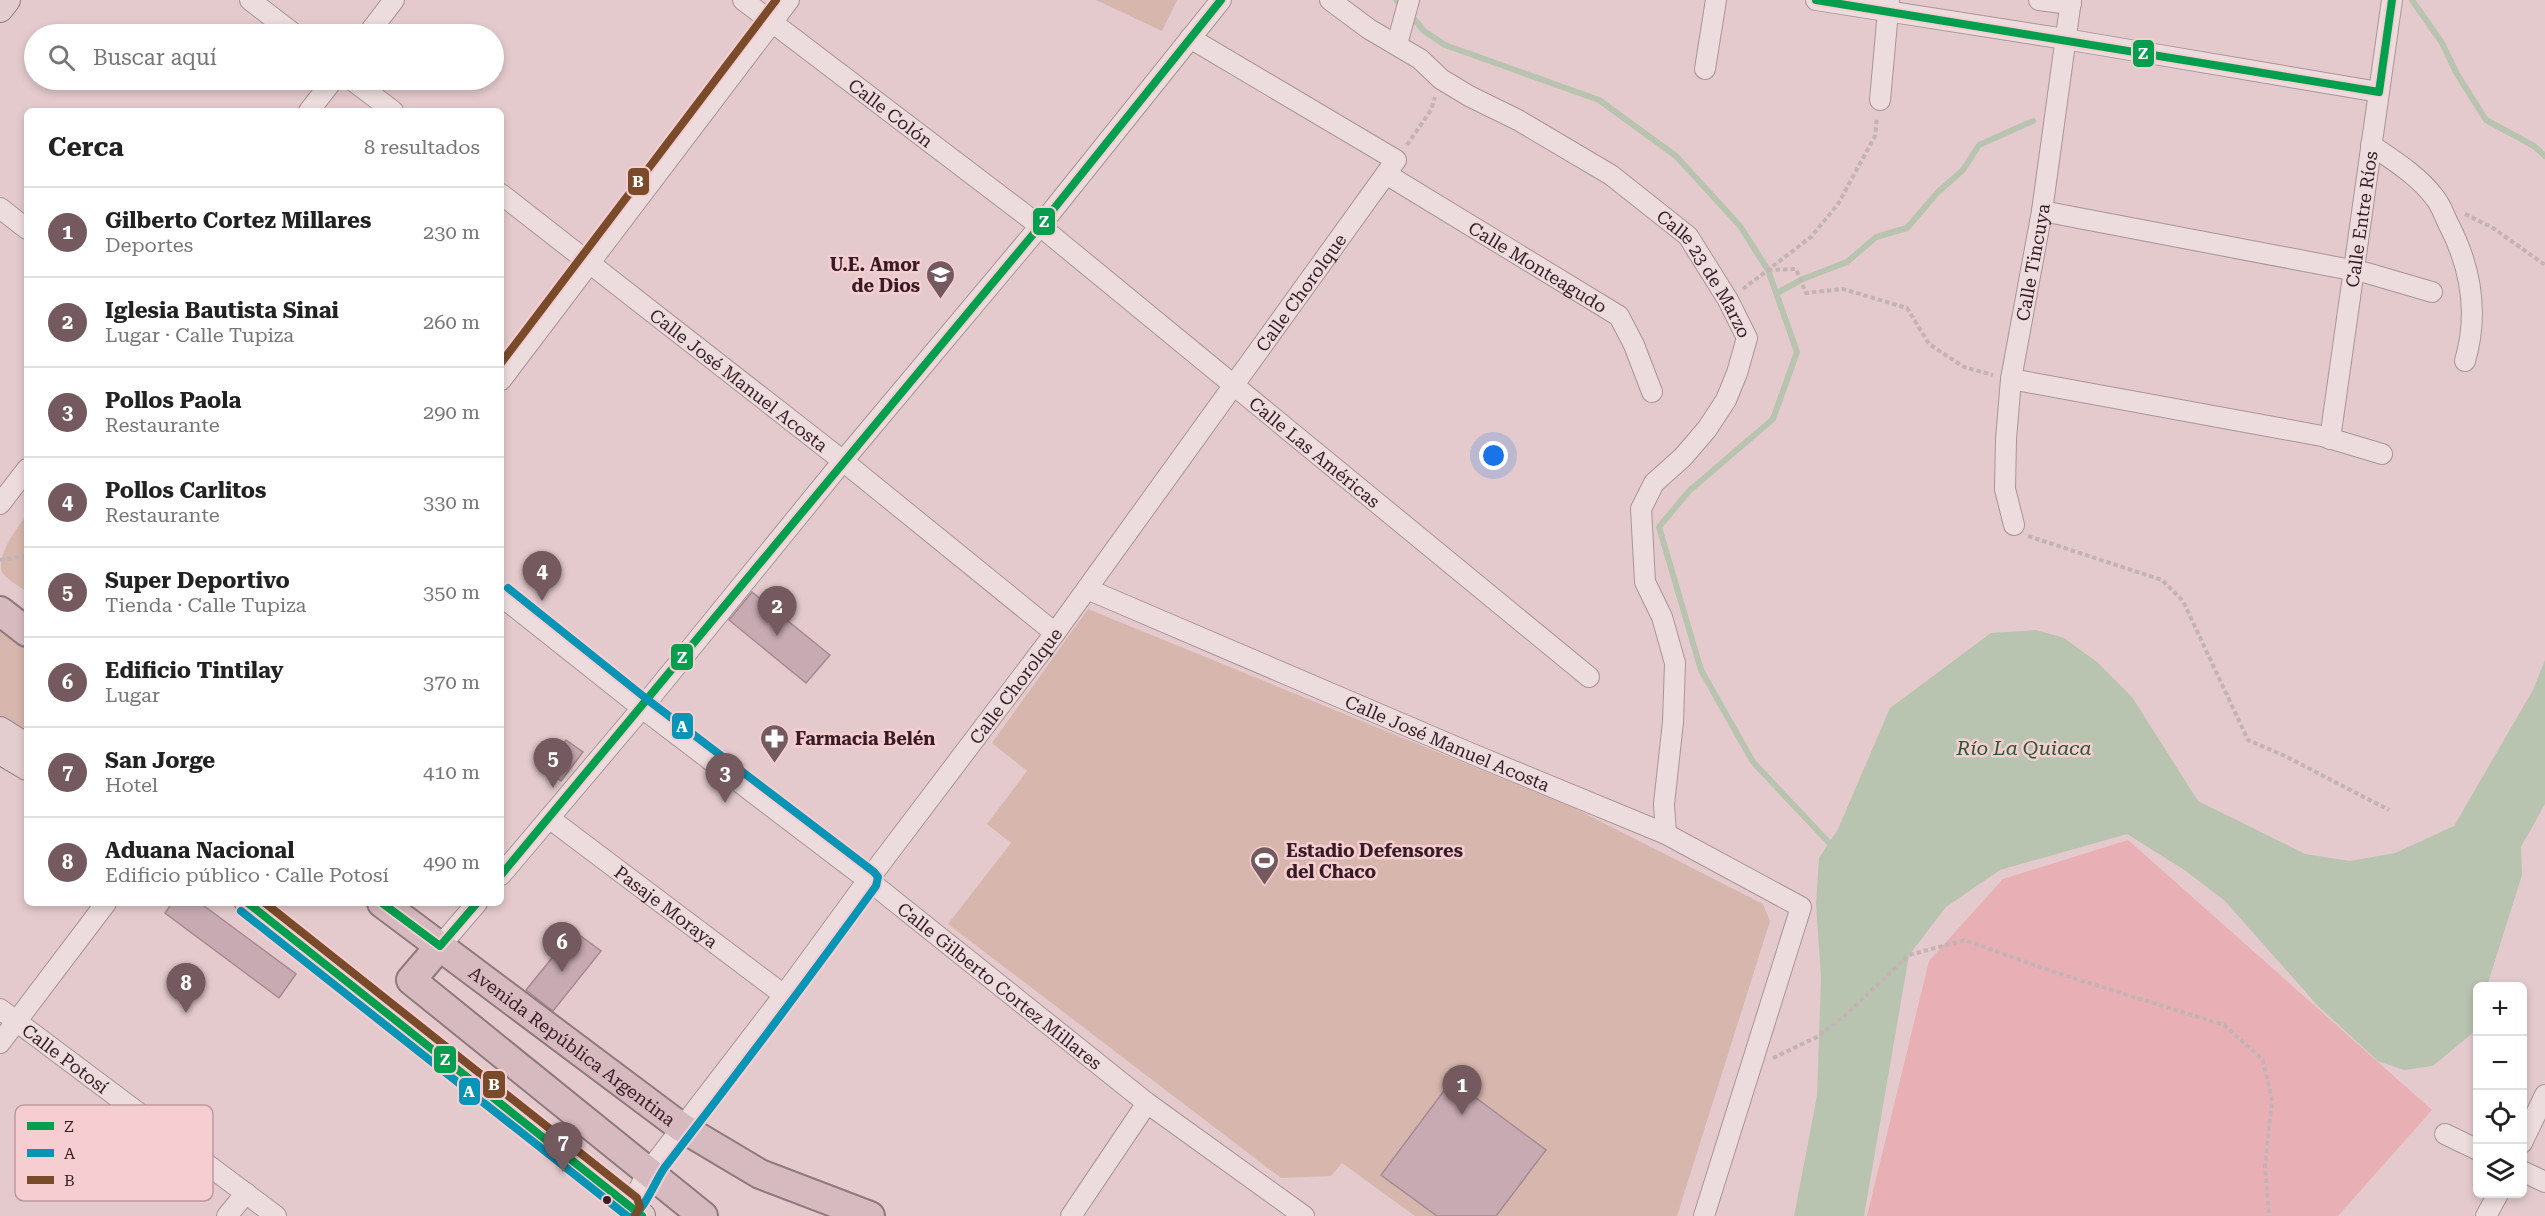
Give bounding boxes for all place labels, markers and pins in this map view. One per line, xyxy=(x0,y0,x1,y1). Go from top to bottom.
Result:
place label: U.E. Amor de Dios xyxy=(830,254,920,296)
school or university icon: U.E. Amor de Dios xyxy=(925,258,957,300)
pin: 4 xyxy=(522,552,562,601)
pin: 2 xyxy=(758,586,796,636)
pharmacy icon: Farmacia Belén xyxy=(758,722,790,764)
place label: Farmacia Belén xyxy=(795,728,935,749)
pin: 5 xyxy=(534,738,572,788)
pin: 3 xyxy=(706,754,744,803)
place label: Estadio Defensores del Chaco xyxy=(1286,840,1463,882)
sports icon: Estadio Defensores del Chaco xyxy=(1249,844,1281,886)
pin: 6 xyxy=(542,922,582,972)
pin: 8 xyxy=(166,964,206,1013)
pin: 1 xyxy=(1442,1066,1482,1115)
pin: 7 xyxy=(544,1122,582,1172)
unlabelled marker xyxy=(601,1194,613,1206)

